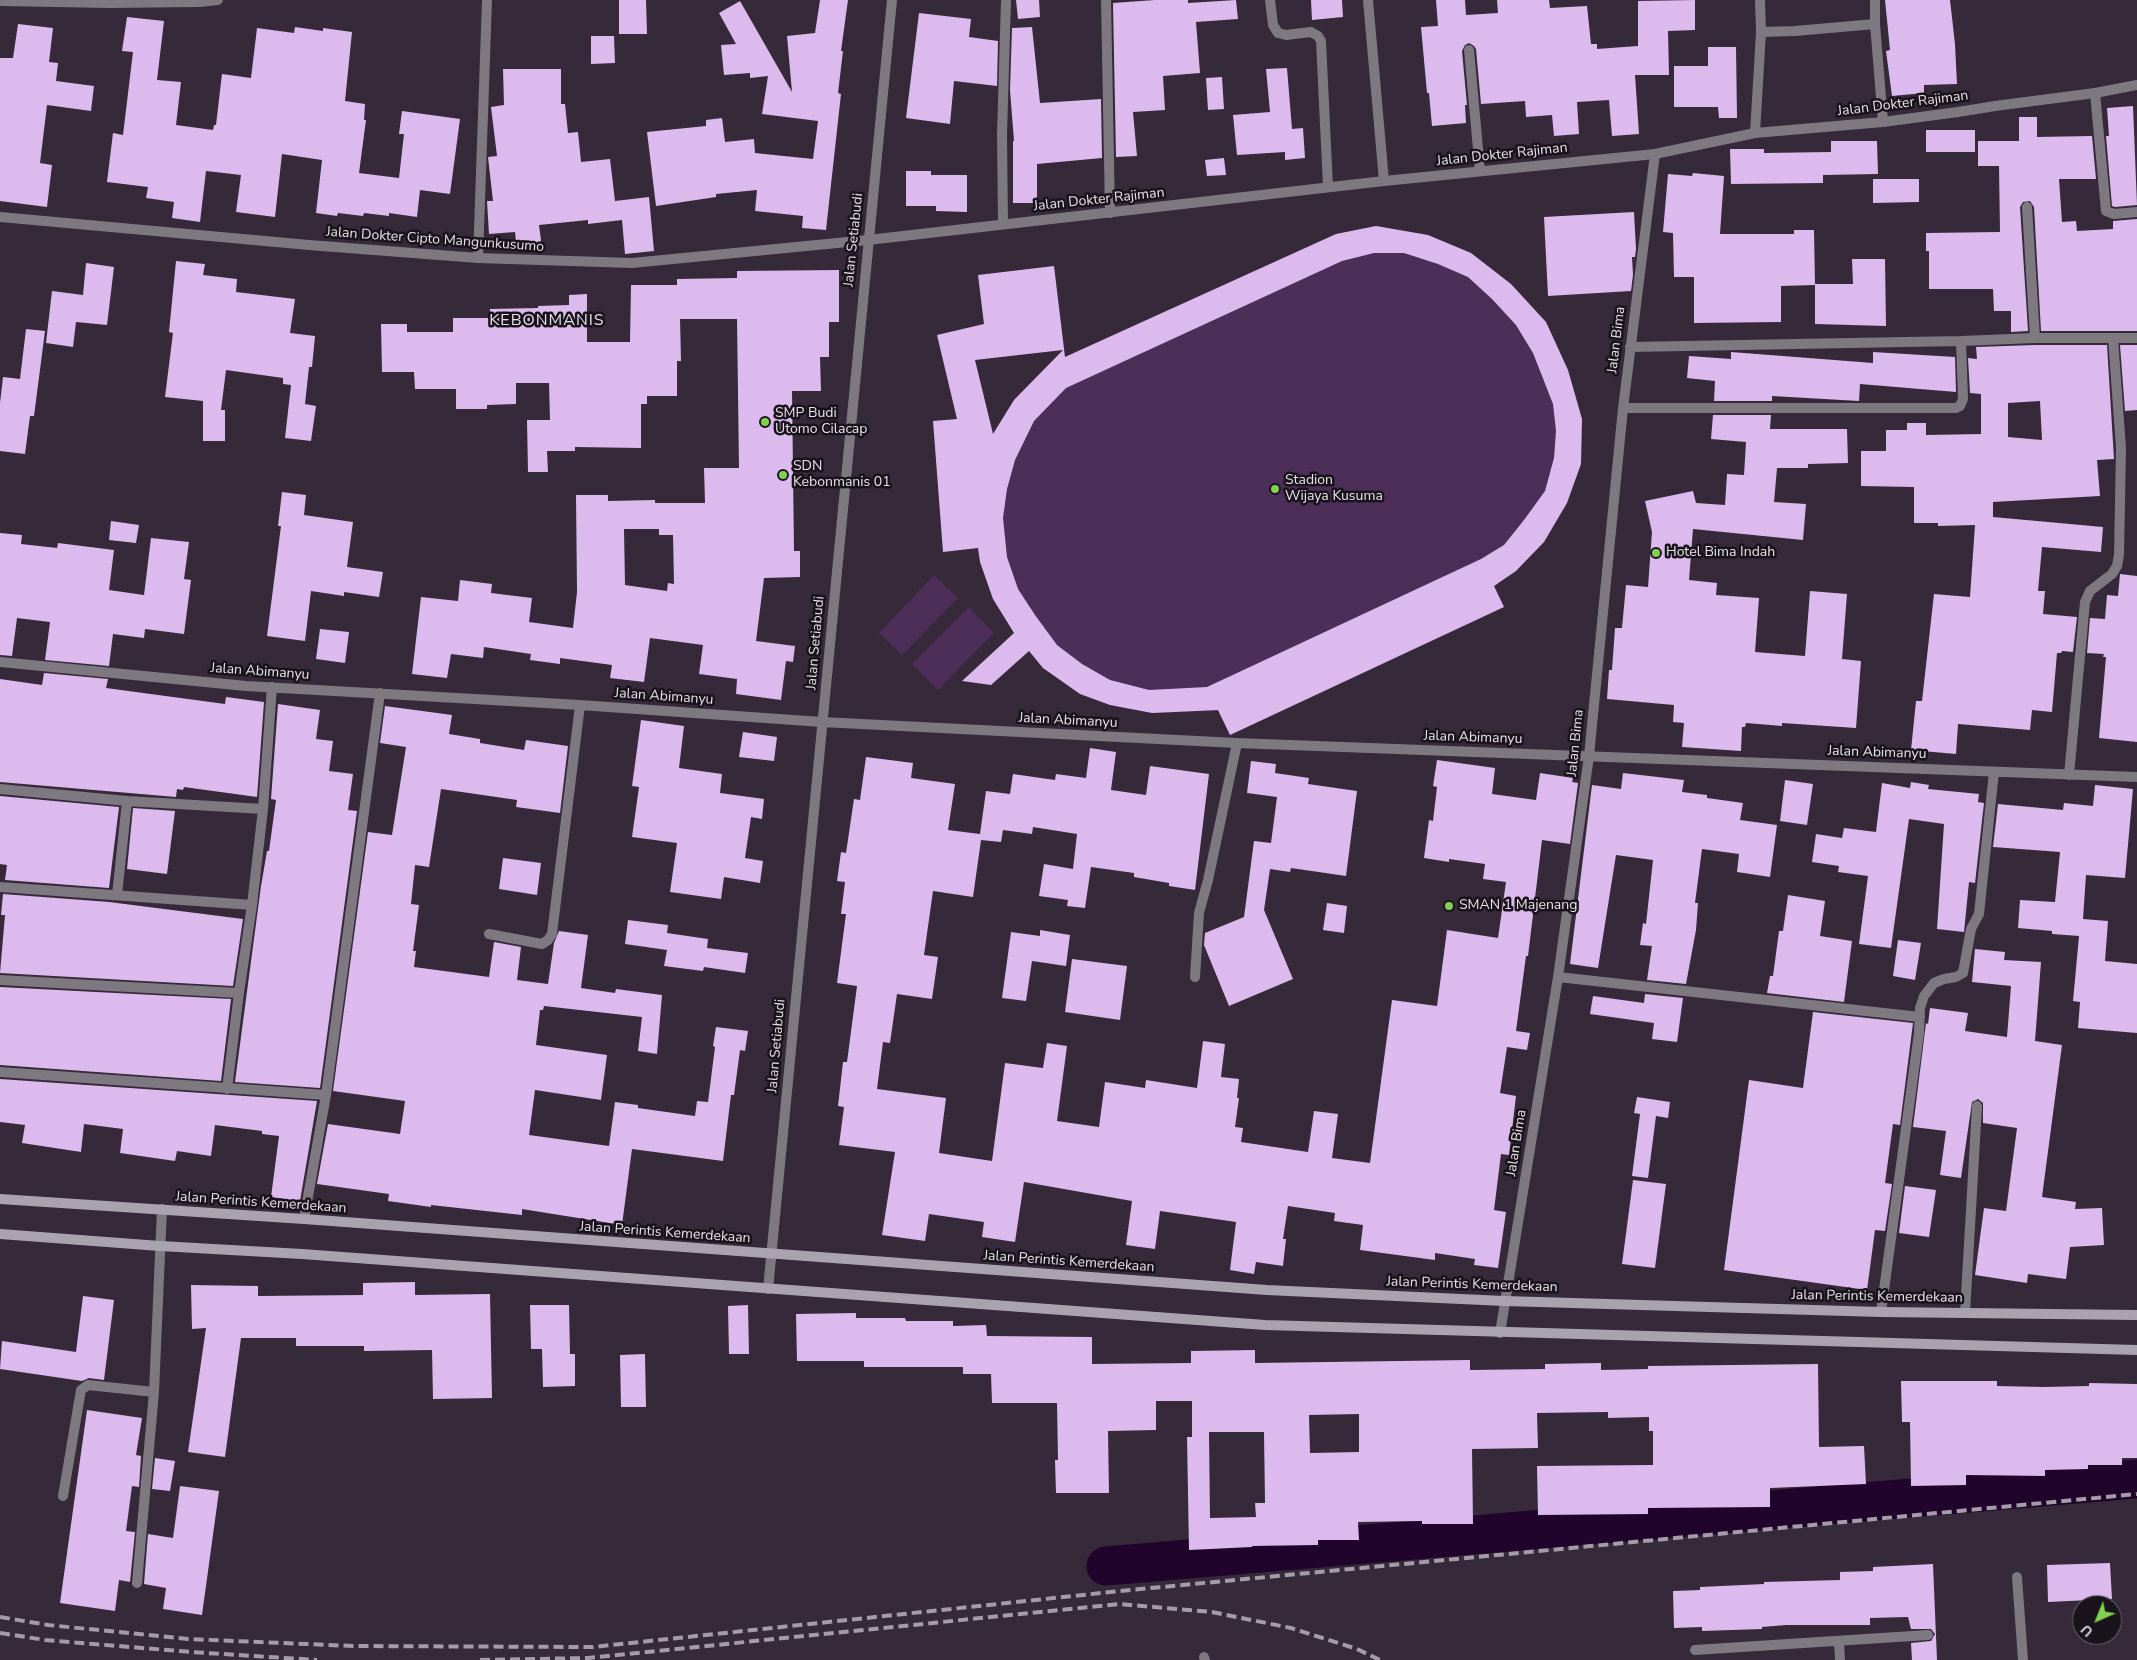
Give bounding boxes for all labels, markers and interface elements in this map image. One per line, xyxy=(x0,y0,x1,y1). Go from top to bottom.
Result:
street label: Jalan Dokter Rajiman xyxy=(1837,88,1969,120)
street label: Jalan Dokter Rajiman xyxy=(1436,140,1568,170)
street label: Jalan Dokter Rajiman xyxy=(1033,185,1165,215)
street label: Jalan Setiabudi xyxy=(841,192,867,288)
street label: Jalan Dokter Cipto Mangunkusumo xyxy=(325,224,545,256)
street label: Jalan Bima xyxy=(1605,306,1629,374)
district label: KEBONMANIS xyxy=(488,311,606,331)
place label: SMP Budi Utomo Cilacap xyxy=(775,406,867,438)
marker: SMP Budi Utomo Cilacap xyxy=(759,416,771,428)
place label: SDN Kebonmanis 01 xyxy=(793,459,891,492)
marker: SDN Kebonmanis 01 xyxy=(777,469,789,481)
place label: Stadion Wijaya Kusuma xyxy=(1285,473,1383,506)
marker: Stadion Wijaya Kusuma xyxy=(1269,483,1281,495)
place label: Hotel Bima Indah xyxy=(1666,545,1775,561)
marker: Hotel Bima Indah xyxy=(1650,547,1662,559)
street label: Jalan Setiabudi xyxy=(804,595,828,691)
street label: Jalan Abimanyu xyxy=(210,660,310,684)
street label: Jalan Abimanyu xyxy=(614,685,714,709)
street label: Jalan Bima xyxy=(1564,709,1588,777)
street label: Jalan Abimanyu xyxy=(1018,710,1118,732)
street label: Jalan Abimanyu xyxy=(1423,728,1523,748)
street label: Jalan Abimanyu xyxy=(1827,743,1927,763)
place label: SMAN 1 Majenang xyxy=(1459,898,1577,914)
marker: SMAN 1 Majenang xyxy=(1443,900,1455,912)
street label: Jalan Setiabudi xyxy=(765,998,789,1094)
street label: Jalan Bima xyxy=(1503,1109,1531,1177)
street label: Jalan Perintis Kemerdekaan xyxy=(175,1189,347,1217)
street label: Jalan Perintis Kemerdekaan xyxy=(579,1219,751,1247)
street label: Jalan Perintis Kemerdekaan xyxy=(983,1248,1155,1276)
street label: Jalan Perintis Kemerdekaan xyxy=(1386,1274,1558,1296)
street label: Jalan Perintis Kemerdekaan xyxy=(1791,1287,1963,1307)
north arrow xyxy=(2072,1595,2122,1645)
text: U xyxy=(2077,1620,2097,1641)

